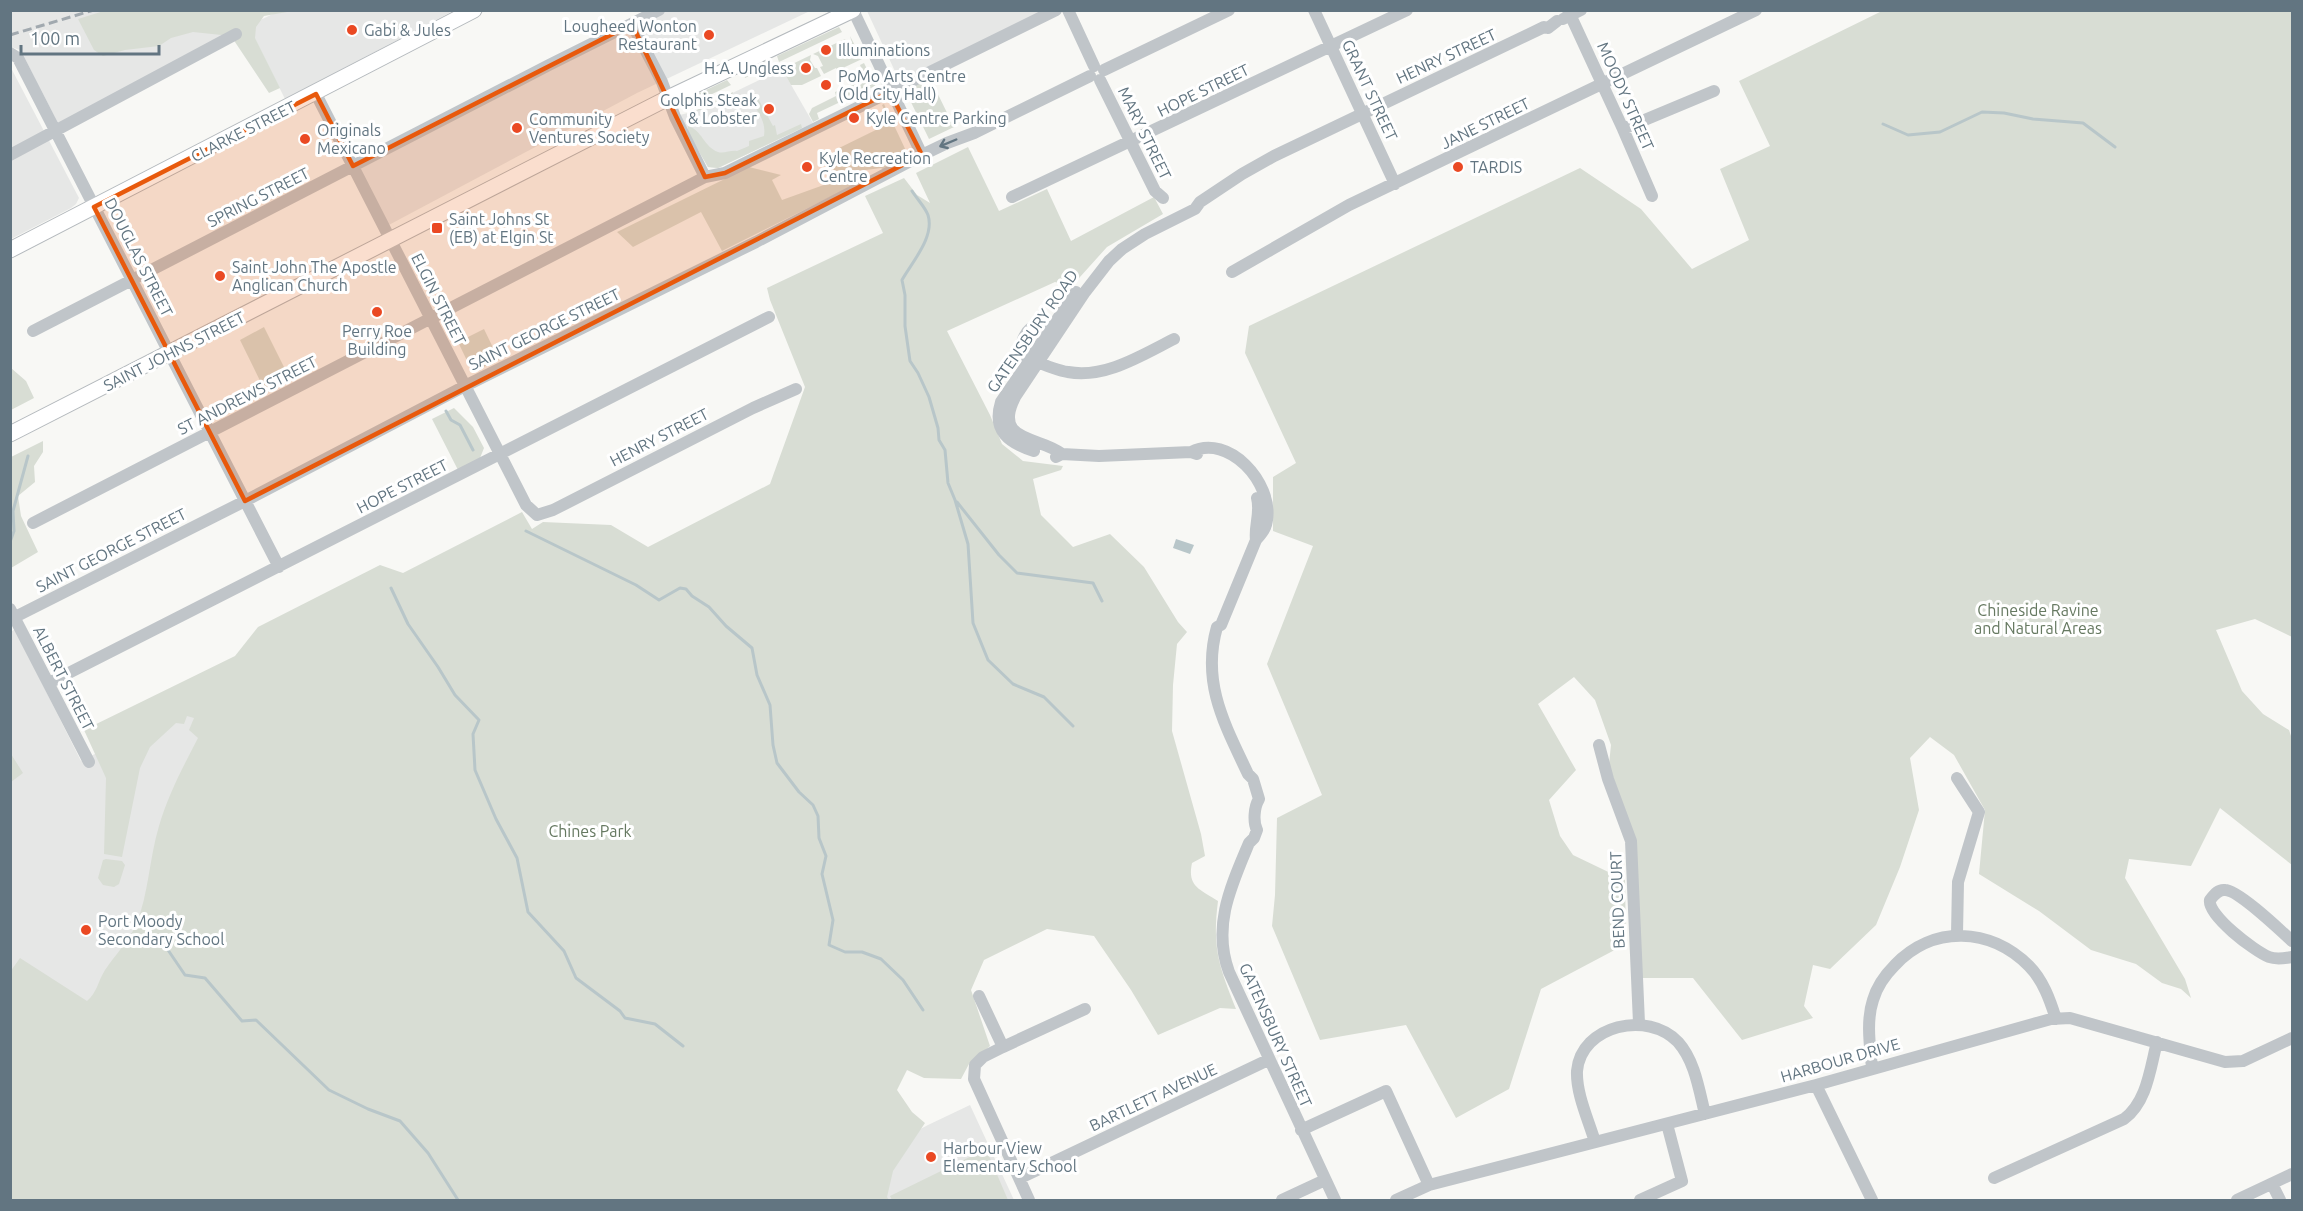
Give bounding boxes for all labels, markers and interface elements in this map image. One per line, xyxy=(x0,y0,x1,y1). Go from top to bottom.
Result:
place label: Lougheed Wonton Restaurant xyxy=(564,17,698,53)
scale bar xyxy=(21,18,159,56)
place label: Gabi & Jules xyxy=(364,21,451,39)
marker: Gabi & Jules xyxy=(345,23,359,37)
street label: HENRY STREET xyxy=(1393,25,1499,87)
text: 100 m xyxy=(30,28,80,48)
marker: Lougheed Wonton Restaurant xyxy=(702,28,716,42)
street label: GRANT STREET xyxy=(1339,37,1401,144)
street label: MOODY STREET xyxy=(1594,39,1658,153)
place label: Illuminations xyxy=(838,41,930,59)
marker: Illuminations xyxy=(819,43,833,57)
place label: H.A. Ungless xyxy=(704,59,794,77)
street label: HOPE STREET xyxy=(1154,60,1252,120)
marker: H.A. Ungless xyxy=(799,61,813,75)
place label: PoMo Arts Centre (Old City Hall) xyxy=(838,67,966,104)
marker: PoMo Arts Centre (Old City Hall) xyxy=(819,78,833,92)
street label: MARY STREET xyxy=(1115,84,1175,182)
place label: Golphis Steak & Lobster xyxy=(660,91,757,127)
street label: JANE STREET xyxy=(1438,94,1532,152)
street label: CLARKE STREET xyxy=(188,97,299,165)
marker: Golphis Steak & Lobster xyxy=(762,102,776,116)
place label: Kyle Centre Parking xyxy=(866,109,1007,127)
place label: Community Ventures Society xyxy=(529,110,650,146)
marker: Kyle Centre Parking xyxy=(847,111,861,125)
place label: Originals Mexicano xyxy=(317,121,386,157)
marker: Community Ventures Society xyxy=(510,121,524,135)
marker: Originals Mexicano xyxy=(298,132,312,146)
one-way arrow xyxy=(939,138,957,149)
place label: Kyle Recreation Centre xyxy=(819,149,931,185)
place label: TARDIS xyxy=(1470,158,1522,176)
marker: Kyle Recreation Centre xyxy=(800,160,814,174)
marker: TARDIS xyxy=(1451,160,1465,174)
street label: SPRING STREET xyxy=(204,164,312,230)
street label: DOUGLAS STREET xyxy=(101,195,177,319)
place label: Saint Johns St (EB) at Elgin St xyxy=(449,210,554,247)
marker: Saint Johns St (EB) at Elgin St xyxy=(430,221,444,235)
street label: ELGIN STREET xyxy=(408,250,470,348)
place label: Saint John The Apostle Anglican Church xyxy=(232,258,397,294)
street label: GATENSBURY ROAD xyxy=(983,266,1081,396)
marker: Saint John The Apostle Anglican Church xyxy=(213,269,227,283)
street label: SAINT GEORGE STREET xyxy=(466,285,623,373)
marker: Perry Roe Building xyxy=(370,305,384,319)
street label: SAINT JOHNS STREET xyxy=(100,308,248,394)
place label: Perry Roe Building xyxy=(342,322,412,358)
street label: ST ANDREWS STREET xyxy=(174,352,320,438)
street label: HENRY STREET xyxy=(607,404,711,470)
street label: HOPE STREET xyxy=(353,455,451,517)
street label: SAINT GEORGE STREET xyxy=(33,504,189,596)
park label: Chineside Ravine and Natural Areas xyxy=(1974,601,2102,637)
street label: ALBERT STREET xyxy=(30,623,98,733)
park label: Chines Park xyxy=(548,822,632,840)
street label: BEND COURT xyxy=(1606,851,1628,949)
place label: Port Moody Secondary School xyxy=(98,912,224,948)
marker: Port Moody Secondary School xyxy=(79,923,93,937)
street label: GATENSBURY STREET xyxy=(1236,960,1316,1110)
street label: HARBOUR DRIVE xyxy=(1778,1034,1902,1086)
street label: BARTLETT AVENUE xyxy=(1086,1060,1220,1134)
place label: Harbour View Elementary School xyxy=(943,1139,1077,1175)
marker: Harbour View Elementary School xyxy=(924,1150,938,1164)

